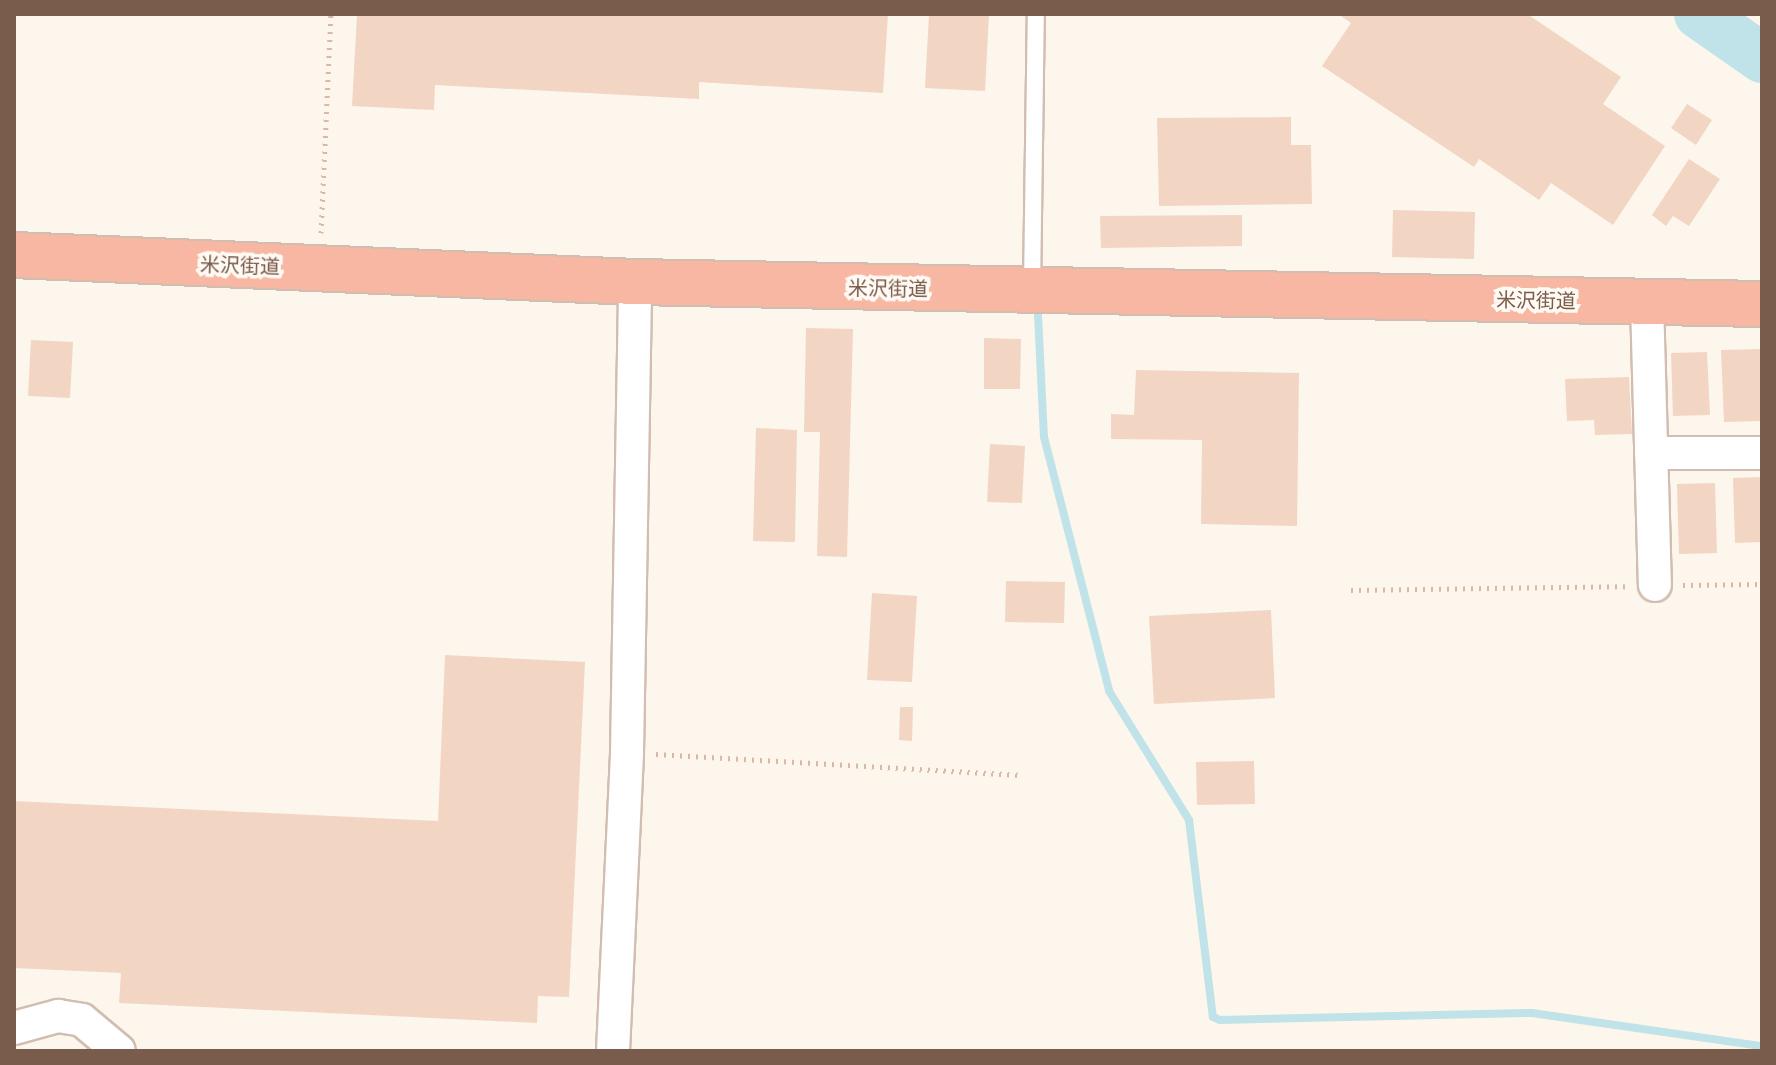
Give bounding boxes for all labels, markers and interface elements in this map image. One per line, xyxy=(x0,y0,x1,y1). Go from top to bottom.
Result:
street label: 米沢街道 xyxy=(200,252,280,278)
street label: 米沢街道 xyxy=(848,275,928,301)
street label: 米沢街道 xyxy=(1496,287,1576,313)

